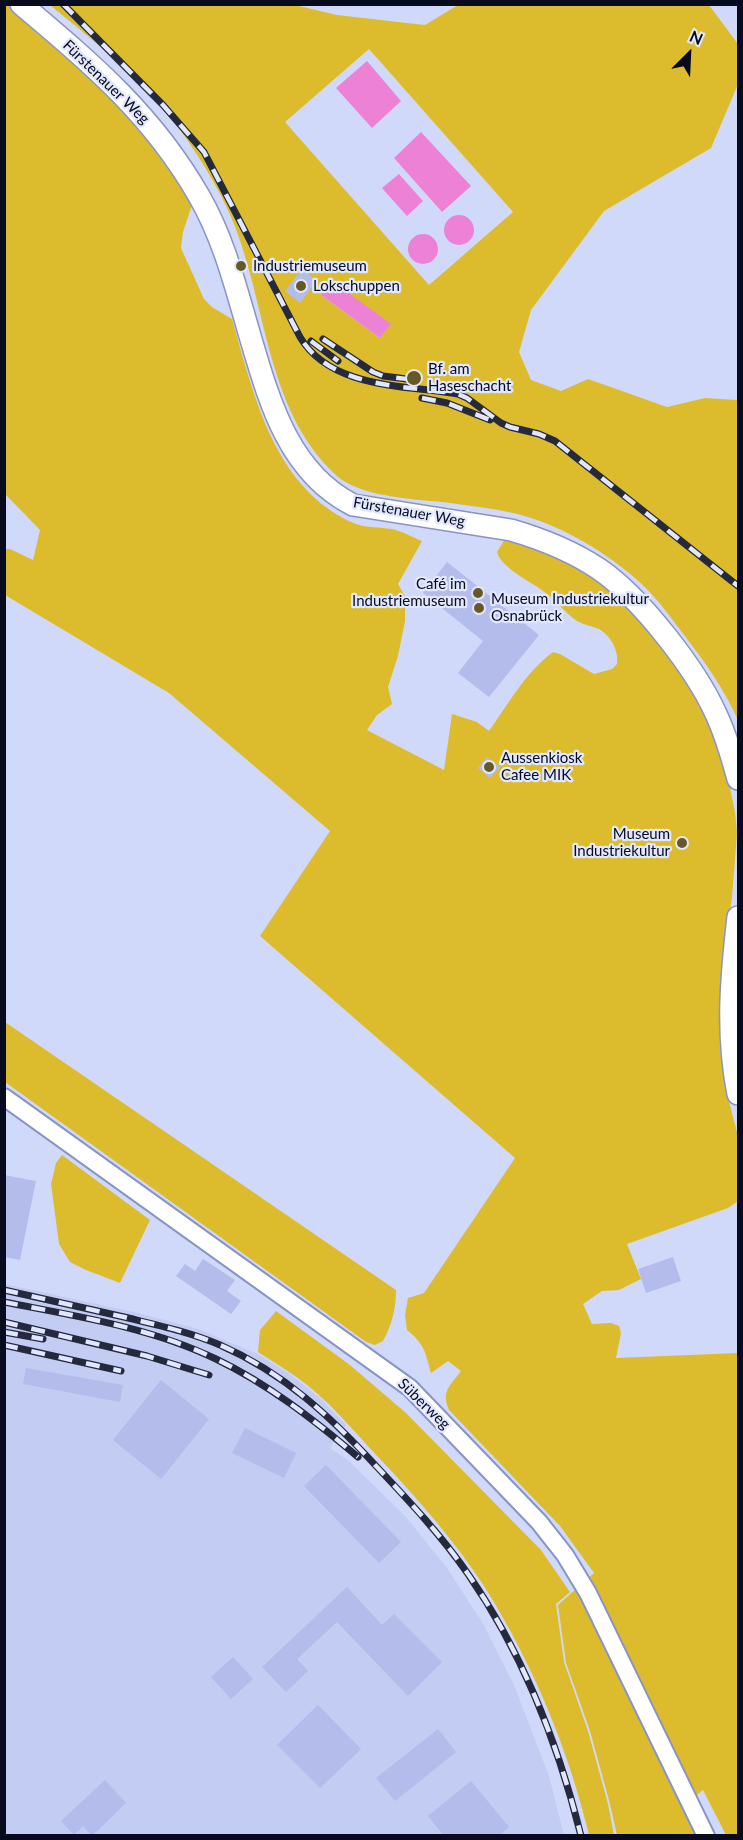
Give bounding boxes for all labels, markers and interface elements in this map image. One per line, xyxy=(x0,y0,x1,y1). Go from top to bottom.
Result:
north arrow xyxy=(659,24,719,84)
text: N xyxy=(687,26,706,48)
street label: Fürstenauer Weg xyxy=(59,36,153,128)
place label: Industriemuseum xyxy=(253,257,367,275)
marker: Industriemuseum xyxy=(234,259,248,273)
place label: Lokschuppen xyxy=(313,277,400,295)
marker: Lokschuppen xyxy=(294,279,308,293)
place label: Bf. am Haseschacht xyxy=(428,360,511,395)
marker: Bf. am Haseschacht xyxy=(405,369,423,387)
street label: Fürstenauer Weg xyxy=(352,493,466,531)
place label: Café im Industriemuseum xyxy=(352,575,466,610)
marker: Café im Industriemuseum xyxy=(471,586,485,600)
place label: Museum Industriekultur Osnabrück xyxy=(491,590,649,625)
marker: Museum Industriekultur Osnabrück xyxy=(472,601,486,615)
place label: Aussenkiosk Cafee MIK xyxy=(501,749,582,784)
marker: Aussenkiosk Cafee MIK xyxy=(482,760,496,774)
place label: Museum Industriekultur xyxy=(573,825,670,860)
marker: Museum Industriekultur xyxy=(675,836,689,850)
street label: Süberweg xyxy=(394,1375,454,1433)

